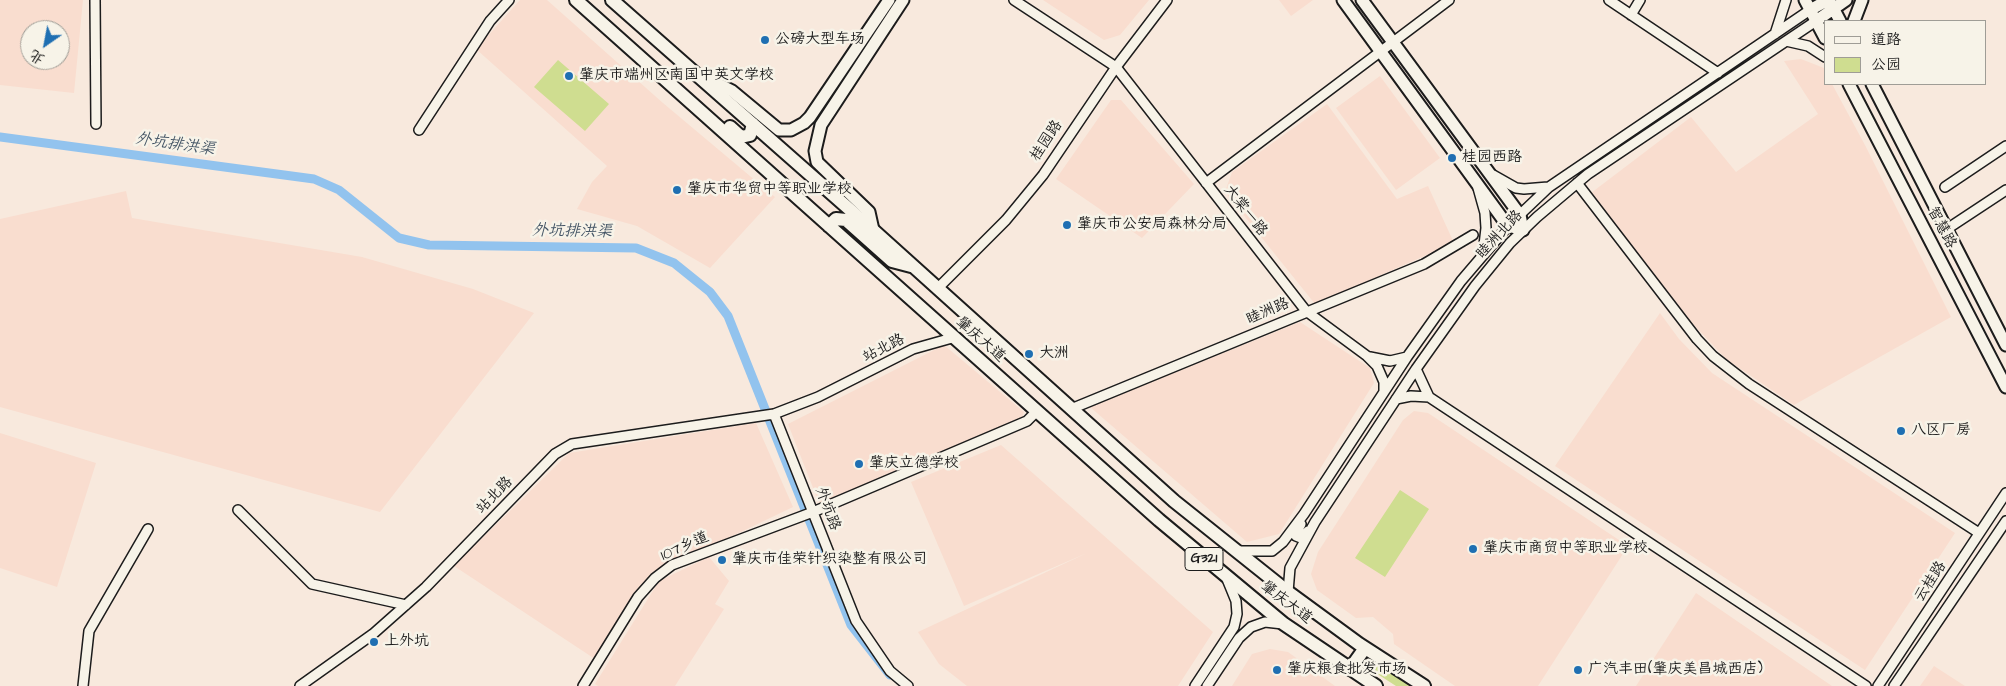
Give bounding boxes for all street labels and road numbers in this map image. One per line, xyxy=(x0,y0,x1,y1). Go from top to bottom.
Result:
street label: 桂园路 xyxy=(1027,117,1067,165)
street label: 大棠一路 xyxy=(1219,182,1271,240)
street label: 智慧路 xyxy=(1922,204,1960,252)
street label: 睦洲北路 xyxy=(1473,207,1527,263)
street label: 睦洲路 xyxy=(1244,295,1292,329)
street label: 肇庆大道 xyxy=(951,314,1009,366)
street label: 站北路 xyxy=(860,331,908,367)
street label: 站北路 xyxy=(473,474,517,518)
street label: 外坑路 xyxy=(811,485,843,533)
street label: 107乡道 xyxy=(658,528,712,566)
road number: G321 xyxy=(1185,548,1223,570)
street label: 云桂路 xyxy=(1911,558,1951,606)
street label: 肇庆大道 xyxy=(1257,578,1315,628)

